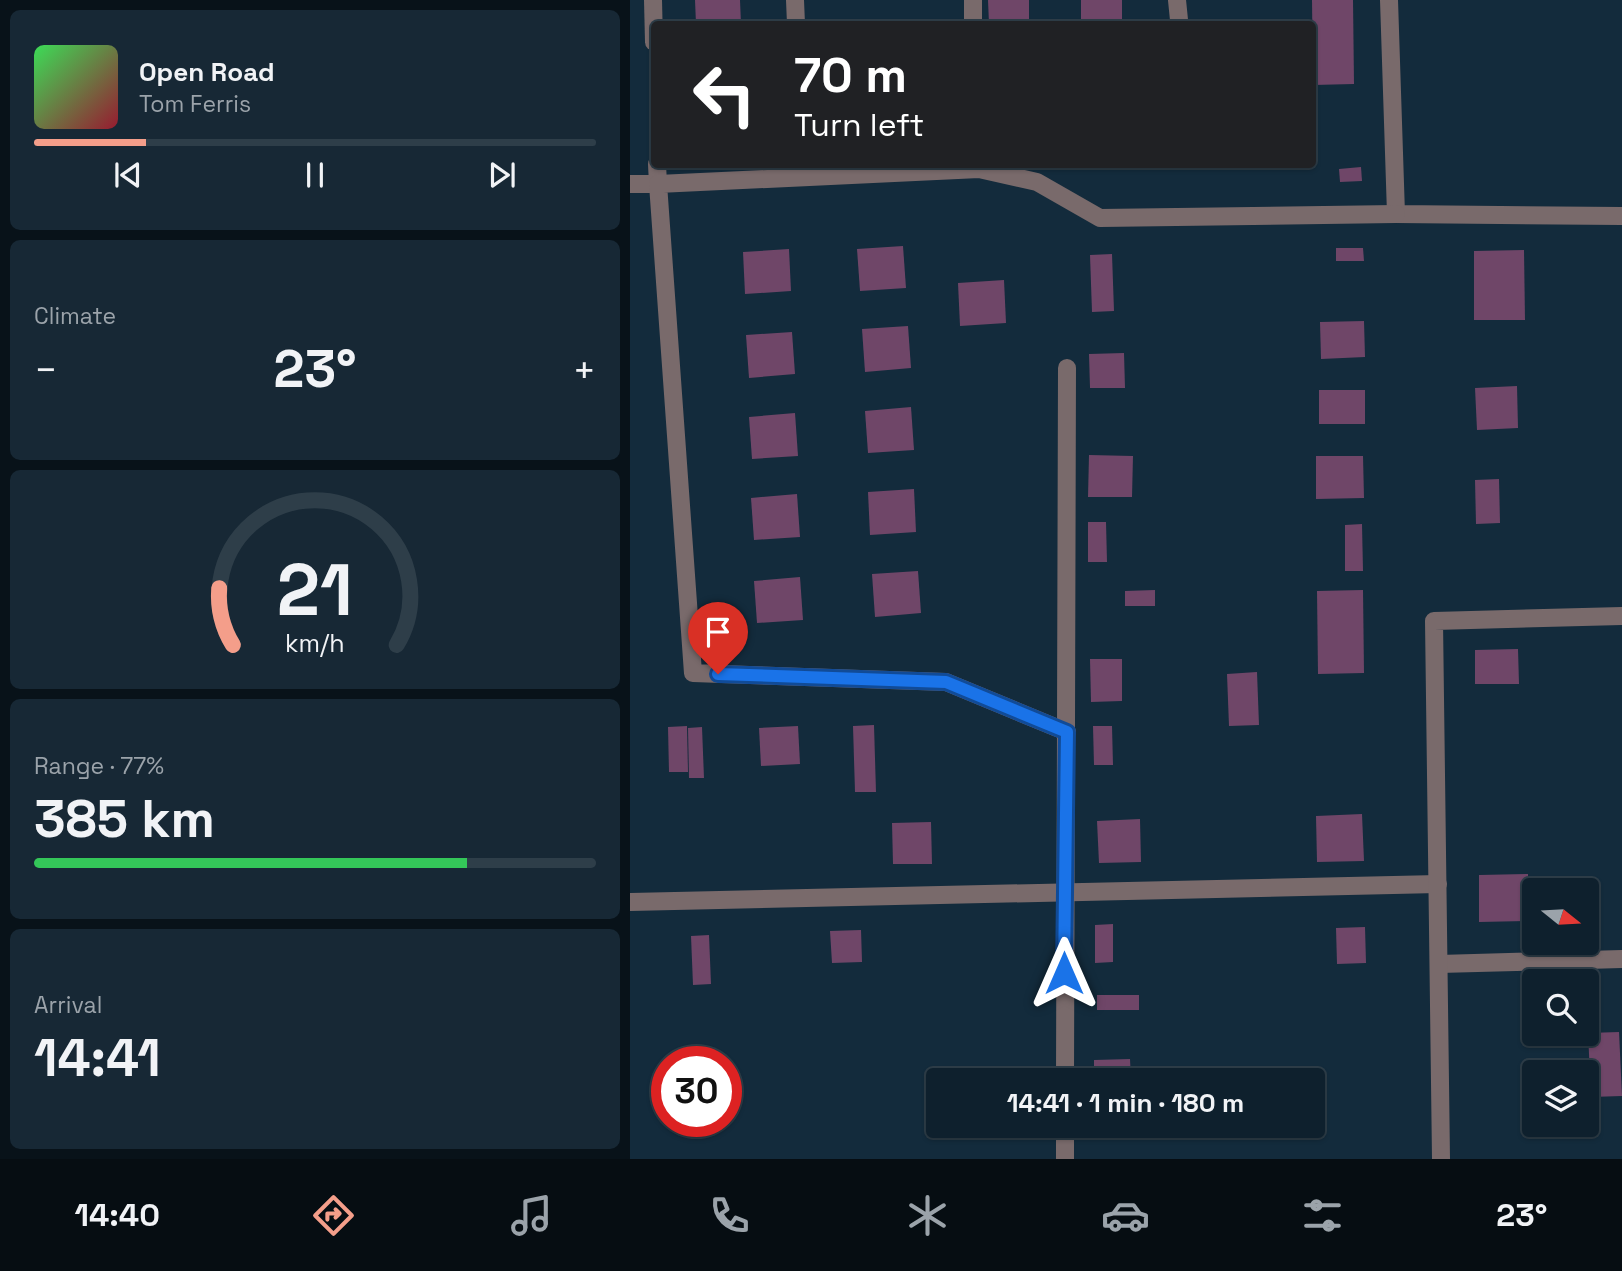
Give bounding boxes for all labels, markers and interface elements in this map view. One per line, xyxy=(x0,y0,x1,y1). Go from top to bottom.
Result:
text: 70 m xyxy=(794,44,907,106)
icon: left xyxy=(679,49,770,140)
text: Open Road xyxy=(139,55,275,89)
text: Tom Ferris xyxy=(139,89,251,119)
text: Turn left xyxy=(794,105,924,145)
icon: previous xyxy=(109,156,147,194)
icon: pause xyxy=(296,156,334,194)
icon: next xyxy=(483,156,521,194)
text: Climate xyxy=(34,301,116,331)
text: 23° xyxy=(274,336,357,402)
text: − xyxy=(34,346,58,394)
text: + xyxy=(572,346,596,394)
text: 21 xyxy=(277,544,353,637)
pin xyxy=(688,602,748,674)
icon: arrive xyxy=(699,613,737,651)
text: km/h xyxy=(285,627,345,659)
text: Range · 77% xyxy=(34,751,164,781)
text: 385 km xyxy=(34,786,215,852)
north arrow xyxy=(1522,878,1600,956)
map controls xyxy=(1522,878,1599,1137)
position arrow xyxy=(1027,936,1101,1010)
button: search xyxy=(1522,969,1599,1046)
text: Arrival xyxy=(34,990,102,1020)
text: 14:41 xyxy=(34,1025,161,1091)
speed limit sign: 30 xyxy=(651,1046,742,1137)
button: layers xyxy=(1522,1060,1599,1137)
text: 14:41 · 1 min · 180 m xyxy=(1007,1086,1244,1120)
icon: directions xyxy=(309,1191,358,1240)
icon: music xyxy=(507,1191,556,1240)
icon: phone xyxy=(705,1191,754,1240)
icon: climate xyxy=(903,1191,952,1240)
icon: car xyxy=(1101,1191,1150,1240)
icon: filters xyxy=(1298,1191,1347,1240)
text: 14:40 xyxy=(74,1195,160,1235)
text: 23° xyxy=(1496,1195,1547,1235)

